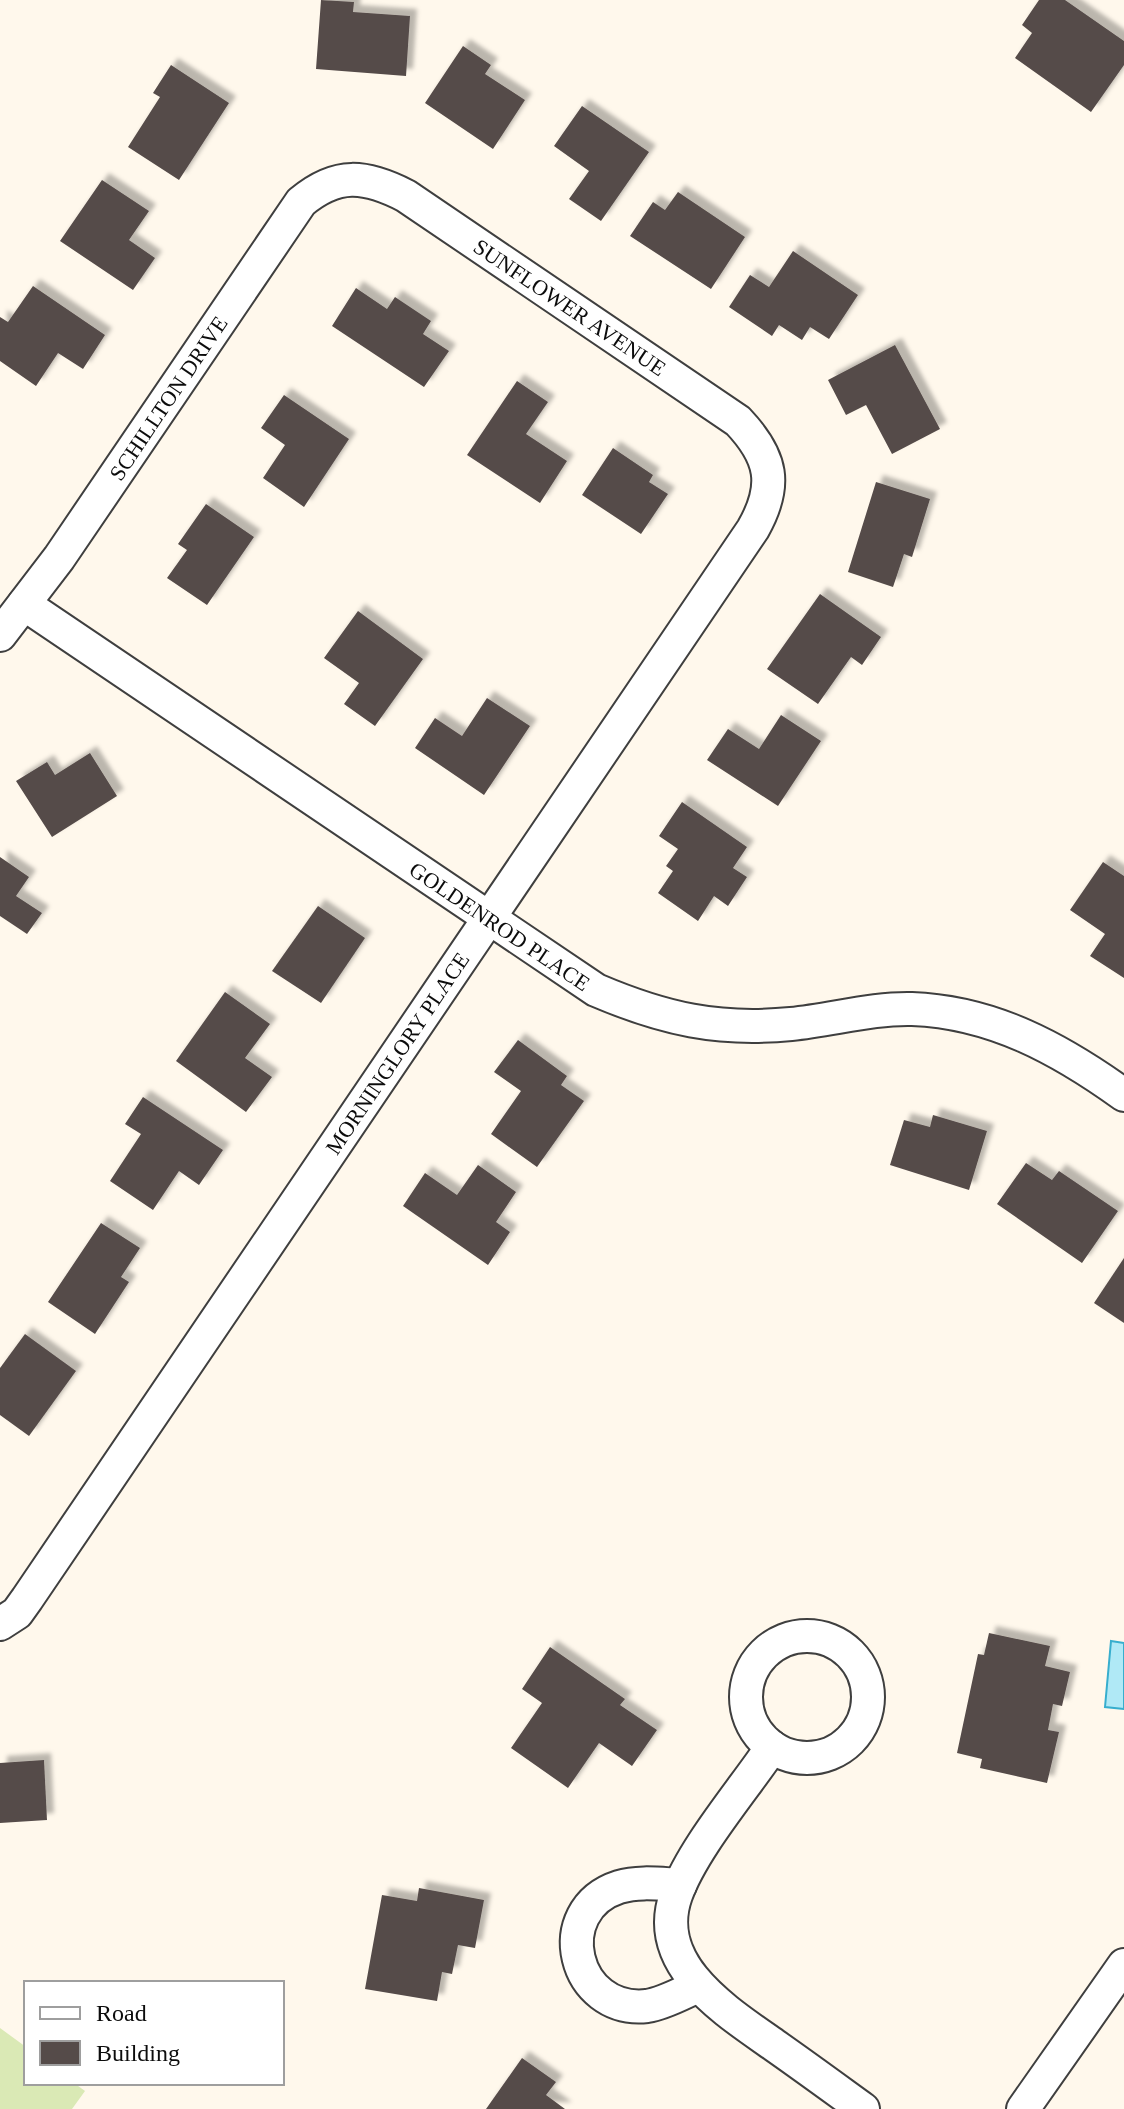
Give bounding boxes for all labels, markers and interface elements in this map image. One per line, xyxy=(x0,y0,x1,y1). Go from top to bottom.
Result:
street label: SUNFLOWER AVENUE xyxy=(469,234,671,381)
street label: SCHILLTON DRIVE xyxy=(104,311,233,485)
street label: GOLDENROD PLACE xyxy=(405,857,595,996)
street label: MORNINGLORY PLACE xyxy=(320,948,474,1159)
legend xyxy=(24,1981,284,2085)
text: Road xyxy=(96,2000,147,2026)
text: Building xyxy=(96,2040,180,2066)

